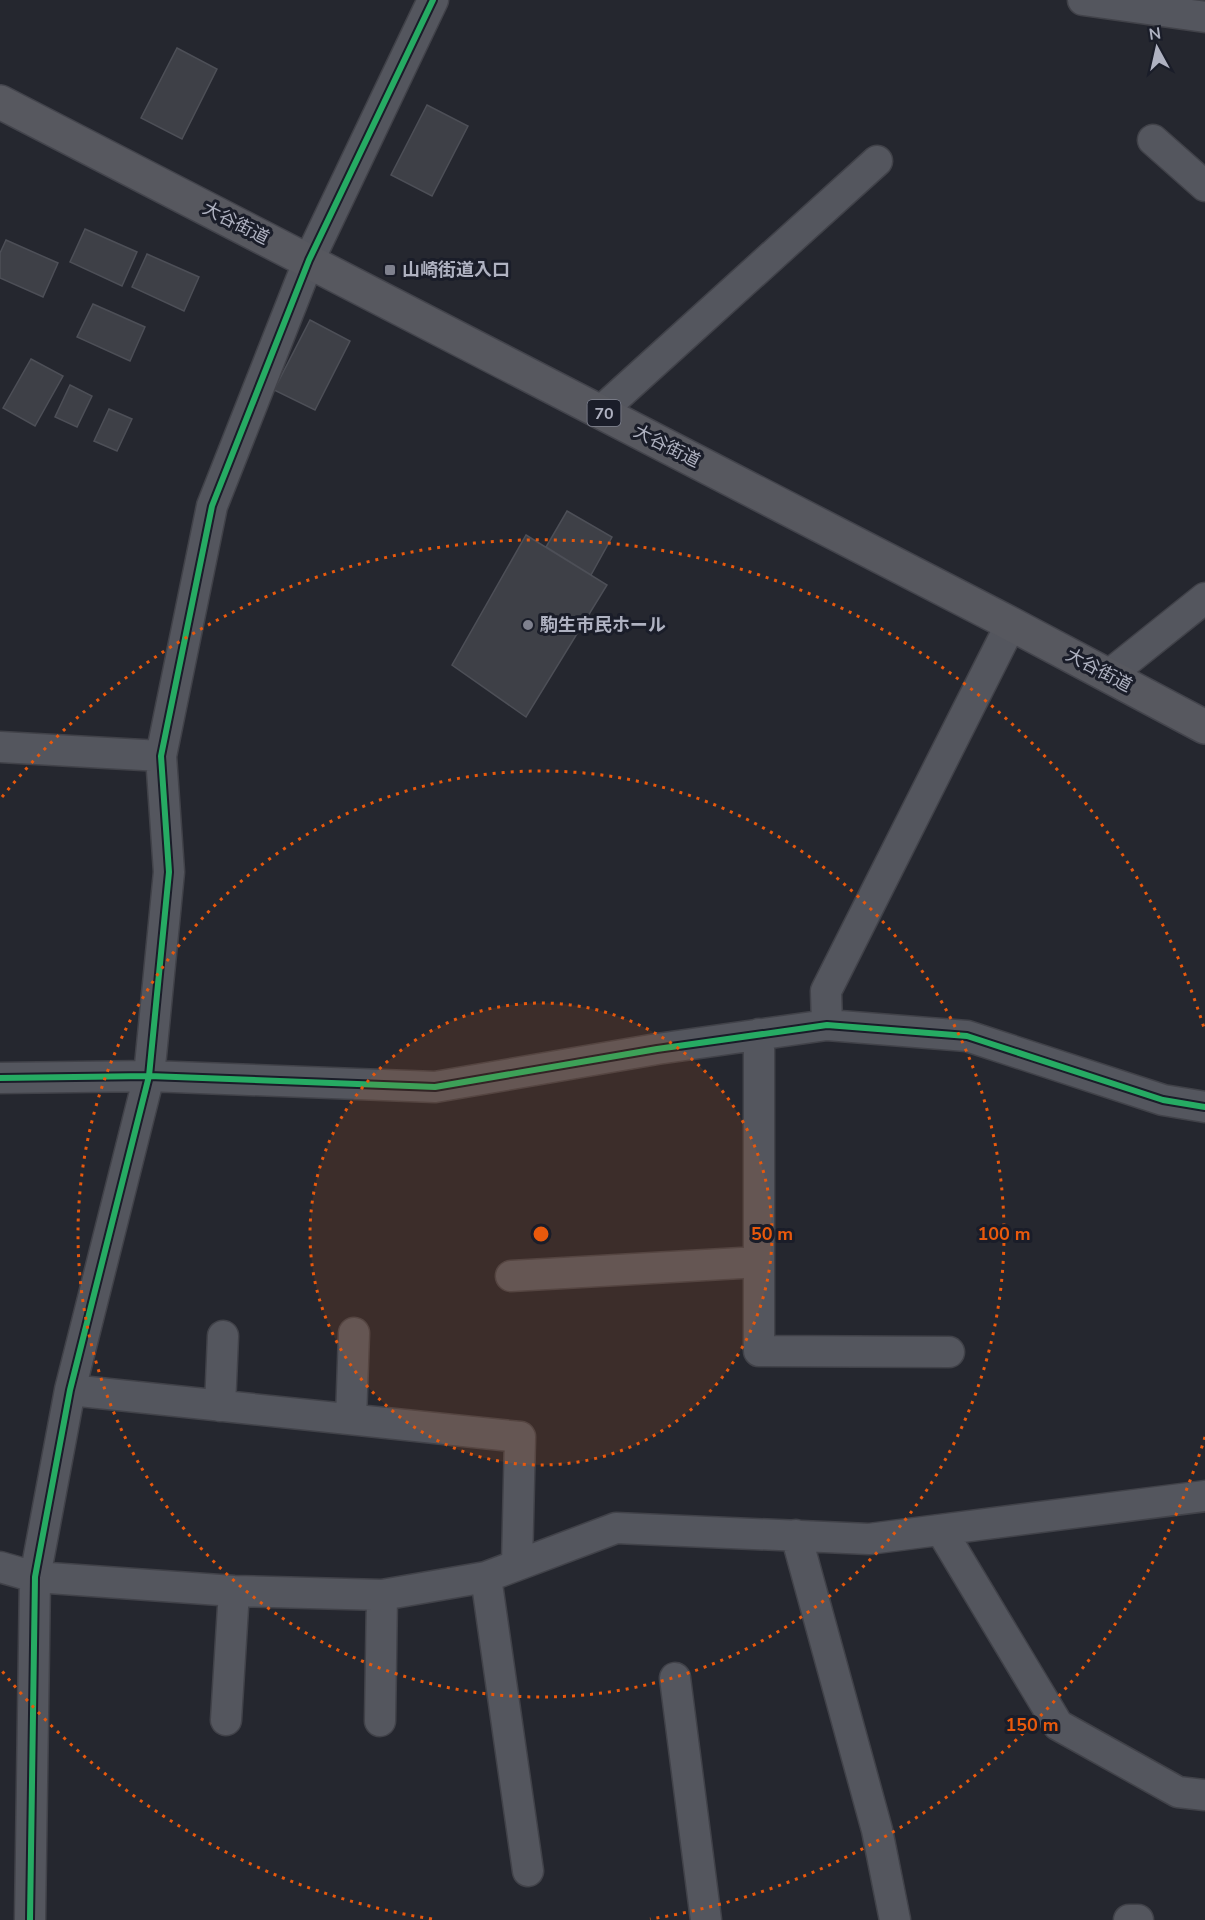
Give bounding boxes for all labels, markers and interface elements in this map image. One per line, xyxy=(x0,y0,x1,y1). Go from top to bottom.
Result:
north arrow xyxy=(1127,18,1187,78)
text: N xyxy=(1148,22,1163,46)
street label: 大谷街道 xyxy=(198,196,274,250)
place label: 山崎街道入口 xyxy=(402,258,510,282)
marker: 山崎街道入口 xyxy=(383,263,397,277)
road number: 70 xyxy=(588,400,620,426)
street label: 大谷街道 xyxy=(629,419,705,473)
place label: 駒生市民ホール xyxy=(540,613,666,637)
marker: 駒生市民ホール xyxy=(521,618,535,632)
street label: 大谷街道 xyxy=(1062,643,1136,697)
text: 50 m xyxy=(751,1222,793,1246)
text: 100 m xyxy=(977,1222,1031,1246)
centre of rings xyxy=(531,1224,551,1244)
text: 150 m xyxy=(1005,1713,1059,1737)

